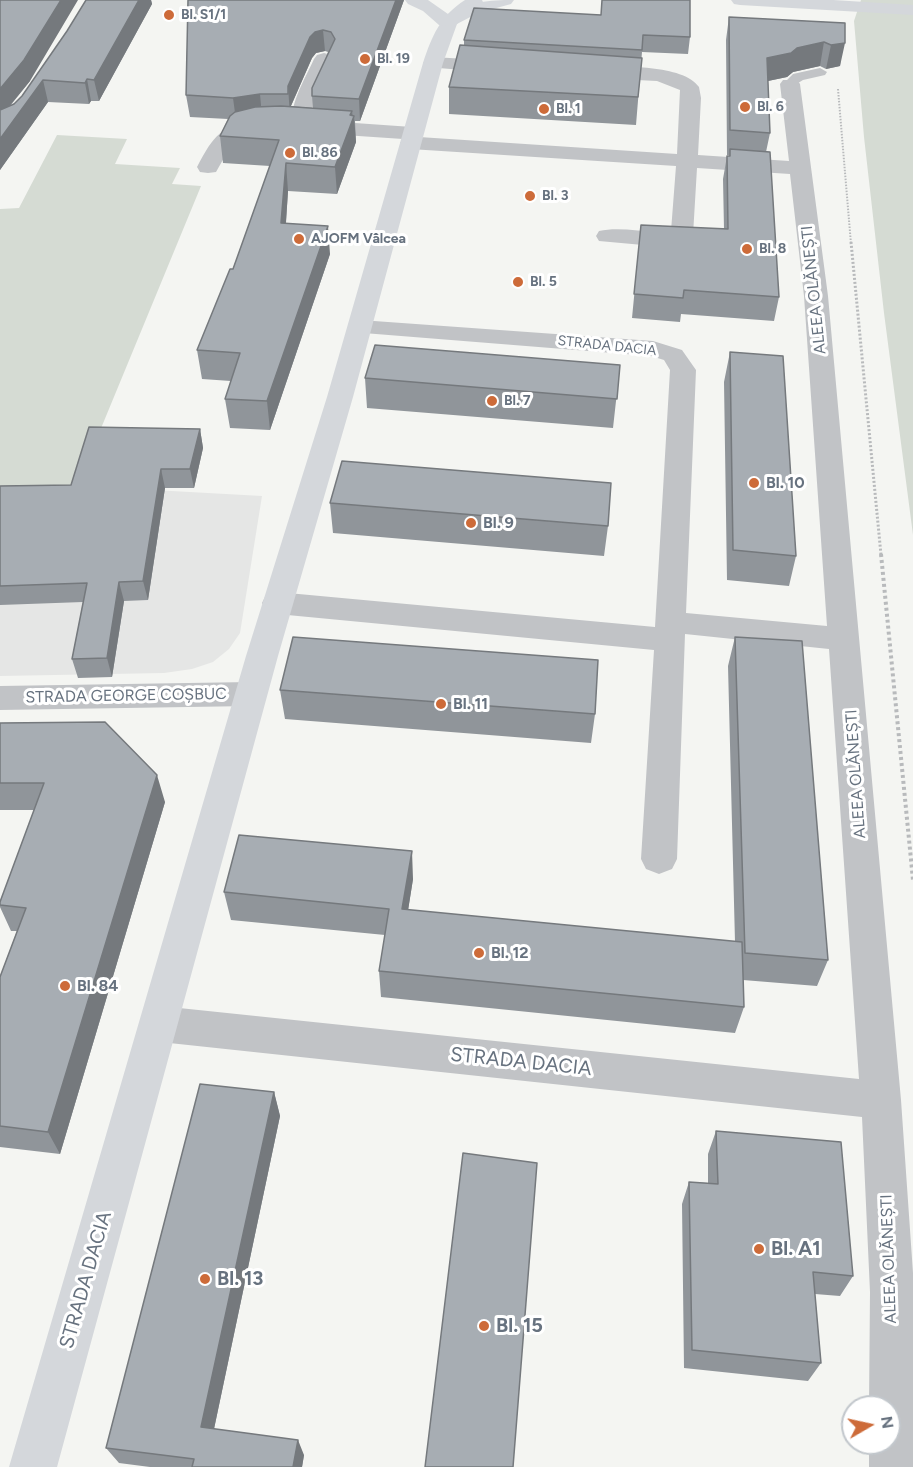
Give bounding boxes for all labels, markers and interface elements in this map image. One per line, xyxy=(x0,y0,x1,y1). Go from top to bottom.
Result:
place label: Bl. S1/1 xyxy=(181,7,226,23)
marker: Bl. S1/1 xyxy=(162,8,176,22)
place label: Bl. 19 xyxy=(377,51,410,67)
marker: Bl. 19 xyxy=(358,52,372,66)
place label: Bl. 6 xyxy=(757,99,784,115)
marker: Bl. 6 xyxy=(738,100,752,114)
place label: Bl. 1 xyxy=(556,101,581,117)
marker: Bl. 1 xyxy=(537,102,551,116)
place label: Bl. 86 xyxy=(302,145,338,161)
marker: Bl. 86 xyxy=(283,146,297,160)
place label: Bl. 3 xyxy=(542,188,569,204)
marker: Bl. 3 xyxy=(523,189,537,203)
street label: ALEEA OLĂNEȘTI xyxy=(798,225,830,355)
place label: AJOFM Vâlcea xyxy=(311,231,406,247)
marker: AJOFM Vâlcea xyxy=(292,232,306,246)
place label: Bl. 8 xyxy=(759,241,786,257)
marker: Bl. 8 xyxy=(740,242,754,256)
place label: Bl. 5 xyxy=(530,274,557,290)
marker: Bl. 5 xyxy=(511,275,525,289)
street label: STRADA DACIA xyxy=(557,332,657,360)
place label: Bl. 7 xyxy=(504,393,531,409)
marker: Bl. 7 xyxy=(485,394,499,408)
place label: Bl. 10 xyxy=(766,473,805,493)
marker: Bl. 10 xyxy=(747,476,761,490)
place label: Bl. 9 xyxy=(483,513,514,533)
marker: Bl. 9 xyxy=(464,516,478,530)
street label: STRADA GEORGE COȘBUC xyxy=(25,685,227,707)
place label: Bl. 11 xyxy=(453,694,488,714)
marker: Bl. 11 xyxy=(434,697,448,711)
street label: ALEEA OLĂNEȘTI xyxy=(842,709,870,839)
place label: Bl. 12 xyxy=(491,943,529,963)
marker: Bl. 12 xyxy=(472,946,486,960)
place label: Bl. 84 xyxy=(77,976,118,996)
marker: Bl. 84 xyxy=(58,979,72,993)
street label: STRADA DACIA xyxy=(449,1043,593,1081)
street label: ALEEA OLĂNEȘTI xyxy=(877,1194,901,1324)
street label: STRADA DACIA xyxy=(55,1208,117,1352)
place label: Bl. A1 xyxy=(771,1237,821,1261)
marker: Bl. A1 xyxy=(752,1242,766,1256)
place label: Bl. 13 xyxy=(217,1267,263,1291)
marker: Bl. 13 xyxy=(198,1272,212,1286)
place label: Bl. 15 xyxy=(496,1314,543,1338)
marker: Bl. 15 xyxy=(477,1319,491,1333)
north arrow xyxy=(841,1395,901,1455)
text: N xyxy=(877,1415,898,1430)

